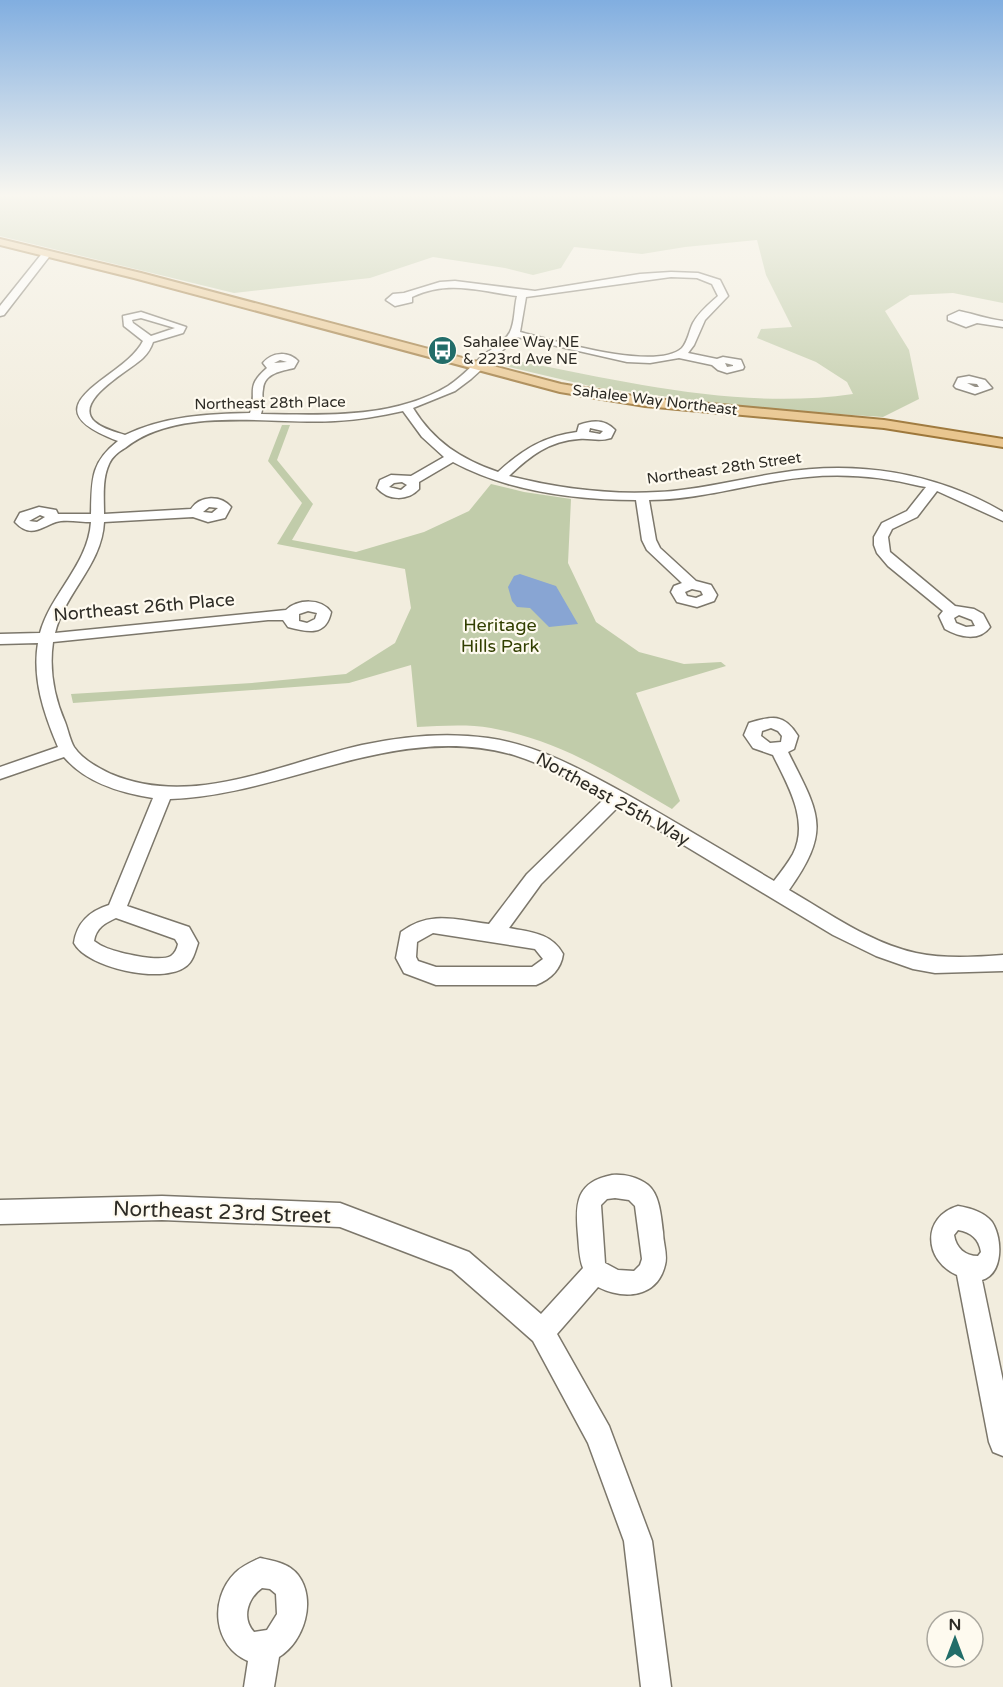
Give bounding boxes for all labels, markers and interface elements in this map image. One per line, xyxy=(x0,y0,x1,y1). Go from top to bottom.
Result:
place label: Sahalee Way NE & 223rd Ave NE xyxy=(463,333,579,368)
bus stop icon: Sahalee Way NE & 223rd Ave NE xyxy=(426,335,458,367)
street label: Sahalee Way Northeast xyxy=(572,381,739,419)
street label: Northeast 28th Place xyxy=(194,393,346,413)
street label: Northeast 28th Street xyxy=(646,448,803,488)
street label: Northeast 26th Place xyxy=(53,588,235,626)
park label: Heritage Hills Park xyxy=(461,614,540,657)
street label: Northeast 25th Way xyxy=(532,748,694,851)
street label: Northeast 23rd Street xyxy=(113,1196,331,1229)
north arrow xyxy=(925,1609,985,1669)
text: N xyxy=(949,1615,961,1635)

